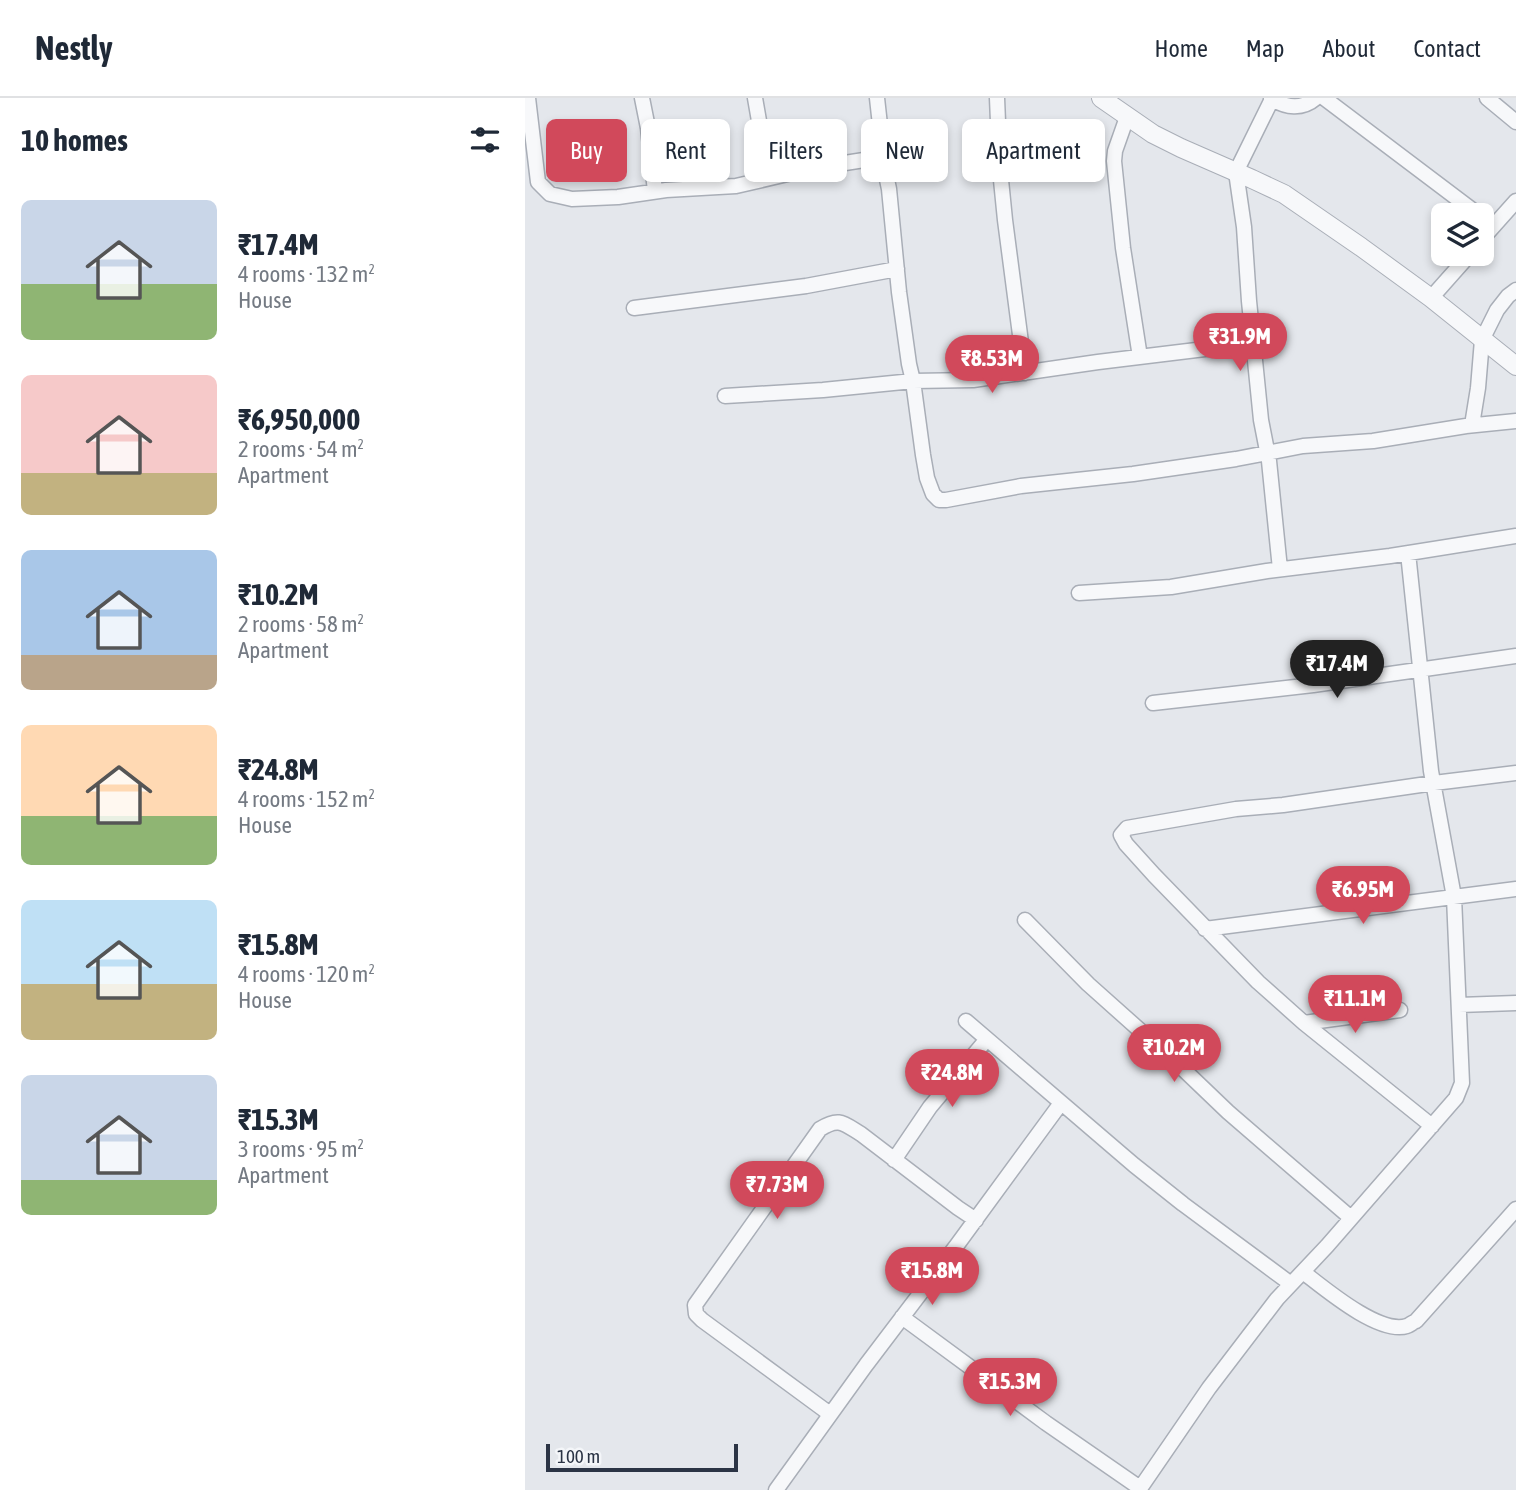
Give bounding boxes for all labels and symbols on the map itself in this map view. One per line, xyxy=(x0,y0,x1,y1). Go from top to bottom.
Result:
pin: ₹31.9M xyxy=(1183,314,1297,373)
pin: ₹8.53M xyxy=(935,336,1049,395)
pin: ₹17.4M xyxy=(1280,640,1394,700)
pin: ₹6.95M xyxy=(1306,866,1420,926)
pin: ₹11.1M xyxy=(1298,976,1412,1035)
pin: ₹10.2M xyxy=(1117,1024,1231,1084)
pin: ₹24.8M xyxy=(895,1049,1009,1109)
pin: ₹7.73M xyxy=(720,1162,834,1221)
pin: ₹15.8M xyxy=(875,1248,989,1307)
pin: ₹15.3M xyxy=(953,1358,1067,1418)
scale bar xyxy=(546,1441,739,1473)

